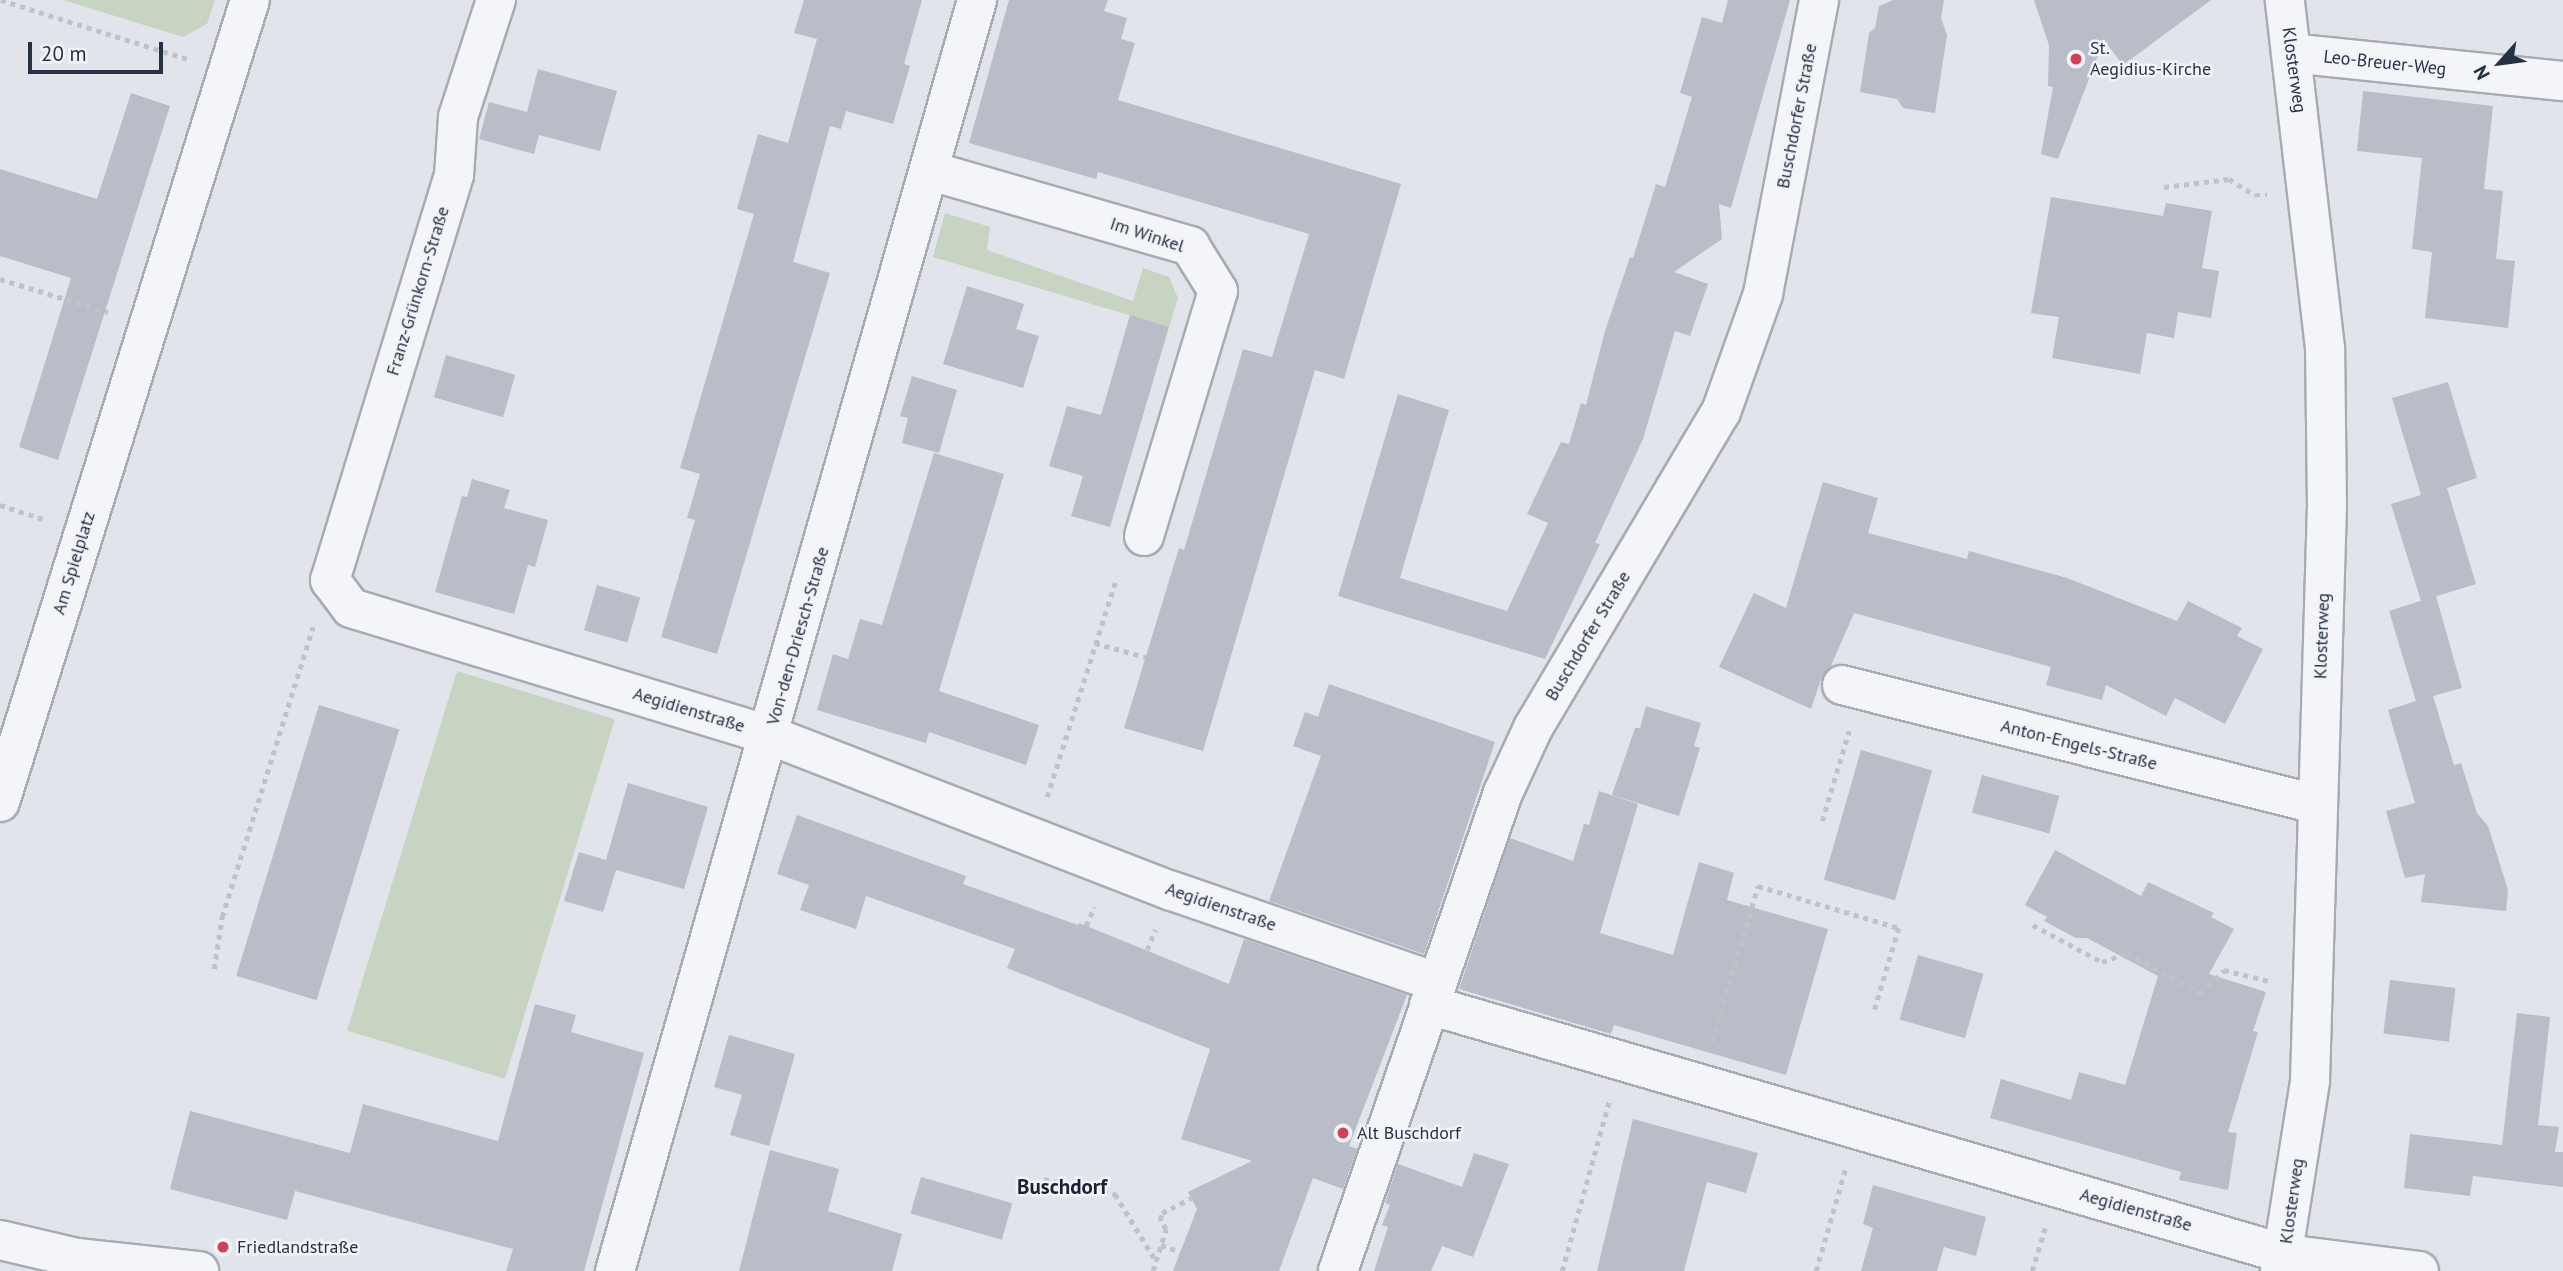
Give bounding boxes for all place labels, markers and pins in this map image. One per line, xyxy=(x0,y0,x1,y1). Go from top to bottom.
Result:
place label: St. Aegidius-Kirche xyxy=(2090,38,2211,80)
marker: St. Aegidius-Kirche xyxy=(2068,51,2084,67)
place label: Alt Buschdorf xyxy=(1357,1122,1461,1144)
marker: Alt Buschdorf xyxy=(1335,1125,1351,1141)
place label: Friedlandstraße xyxy=(237,1236,358,1258)
marker: Friedlandstraße xyxy=(215,1239,231,1255)

